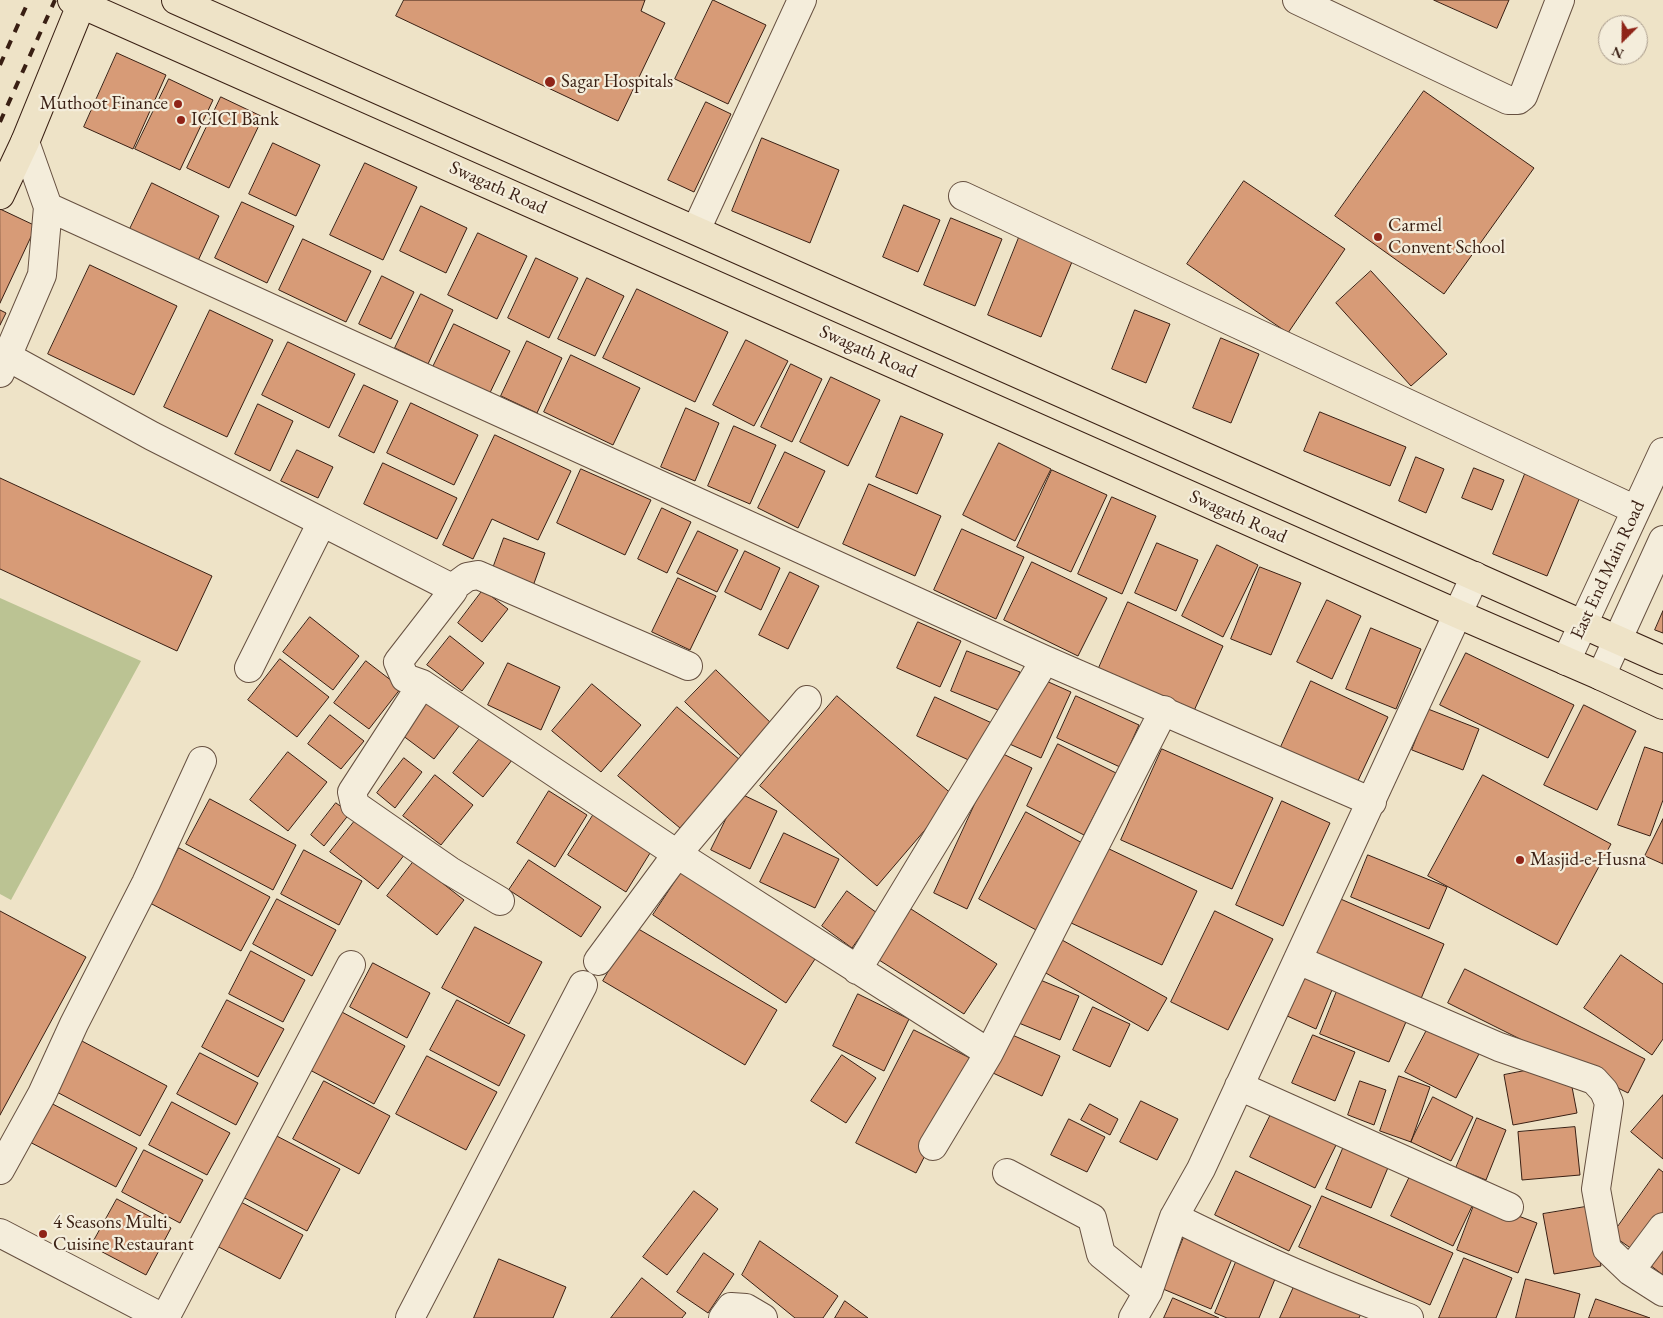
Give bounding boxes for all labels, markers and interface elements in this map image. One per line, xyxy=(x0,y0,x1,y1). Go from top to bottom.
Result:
north arrow xyxy=(1598,15,1648,65)
text: N xyxy=(1609,42,1626,63)
place label: Sagar Hospitals xyxy=(561,71,673,93)
marker: Sagar Hospitals xyxy=(543,75,557,89)
place label: Muthoot Finance xyxy=(40,93,168,115)
marker: Muthoot Finance xyxy=(172,98,184,110)
place label: ICICI Bank xyxy=(191,109,279,131)
marker: ICICI Bank xyxy=(175,114,187,126)
street label: Swagath Road xyxy=(446,156,550,220)
place label: Carmel Convent School xyxy=(1388,215,1505,259)
marker: Carmel Convent School xyxy=(1372,231,1384,243)
street label: Swagath Road xyxy=(816,320,920,384)
street label: Swagath Road xyxy=(1186,485,1290,549)
street label: East End Main Road xyxy=(1566,497,1650,643)
place label: Masjid-e-Husna xyxy=(1530,849,1646,871)
marker: Masjid-e-Husna xyxy=(1514,854,1526,866)
place label: 4 Seasons Multi Cuisine Restaurant xyxy=(53,1212,194,1256)
marker: 4 Seasons Multi Cuisine Restaurant xyxy=(37,1228,49,1240)

